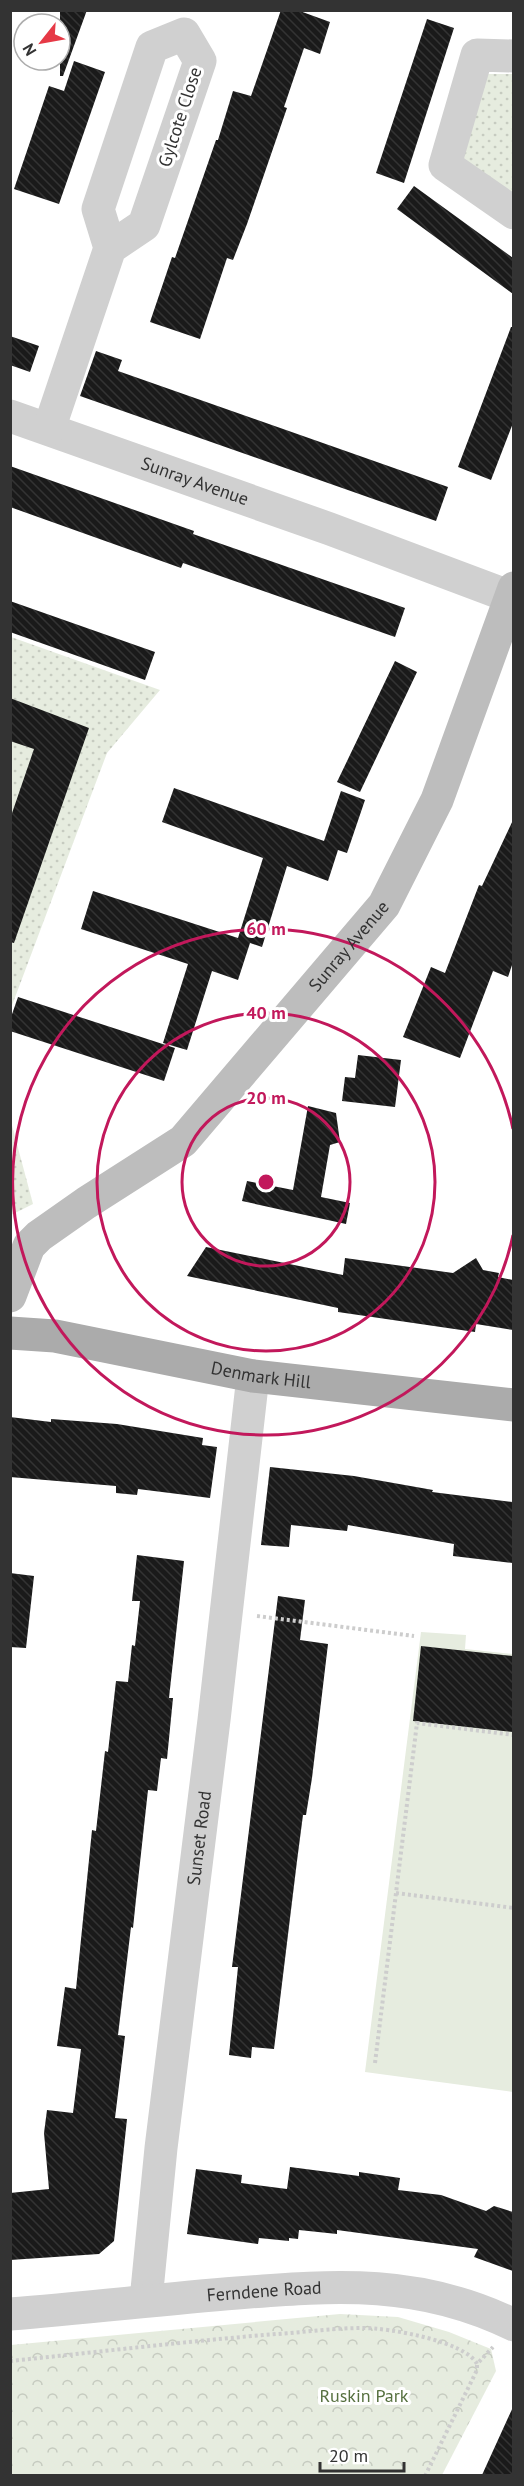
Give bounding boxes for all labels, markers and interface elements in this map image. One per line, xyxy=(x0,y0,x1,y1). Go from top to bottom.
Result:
north arrow xyxy=(12,12,72,72)
text: N xyxy=(18,40,40,59)
street label: Gylcote Close xyxy=(153,64,206,170)
street label: Sunray Avenue xyxy=(138,451,252,510)
street label: Sunray Avenue xyxy=(303,896,394,996)
text: 60 m xyxy=(246,917,286,940)
text: 40 m xyxy=(246,1001,286,1024)
text: 20 m xyxy=(246,1086,286,1109)
centre of rings xyxy=(256,1172,276,1192)
street label: Denmark Hill xyxy=(209,1356,313,1393)
street label: Sunset Road xyxy=(182,1790,216,1887)
street label: Ferndene Road xyxy=(206,2276,322,2307)
park label: Ruskin Park xyxy=(319,2384,409,2407)
scale bar xyxy=(320,2435,404,2473)
text: 20 m xyxy=(329,2444,368,2467)

